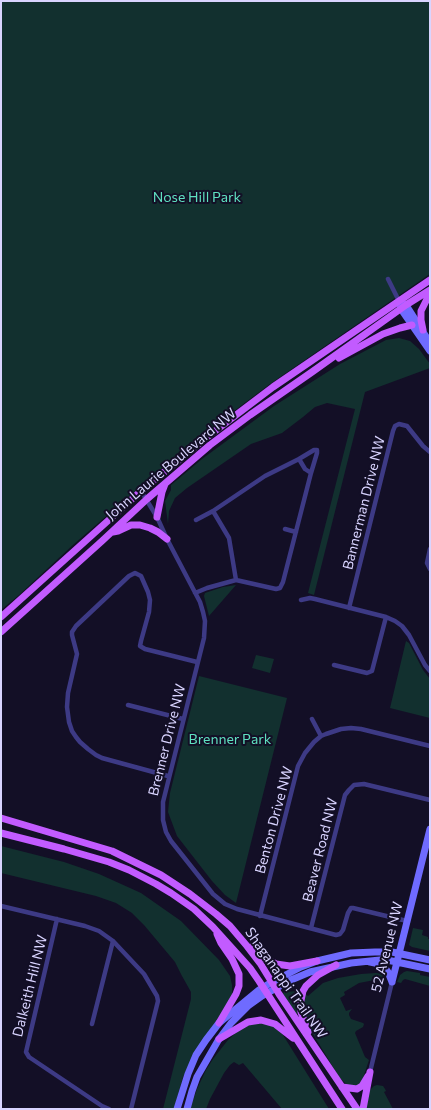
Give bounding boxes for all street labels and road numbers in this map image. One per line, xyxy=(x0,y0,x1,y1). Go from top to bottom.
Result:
street label: John Laurie Boulevard NW xyxy=(102,405,240,523)
street label: Bannerman Drive NW xyxy=(339,435,389,571)
street label: Brenner Drive NW xyxy=(145,682,189,798)
street label: Benton Drive NW xyxy=(252,764,296,876)
street label: Beaver Road NW xyxy=(299,796,341,904)
street label: 52 Avenue NW xyxy=(368,900,406,994)
street label: Shaganappi Trail NW xyxy=(241,924,331,1042)
street label: Dalkeith Hill NW xyxy=(9,933,51,1039)

